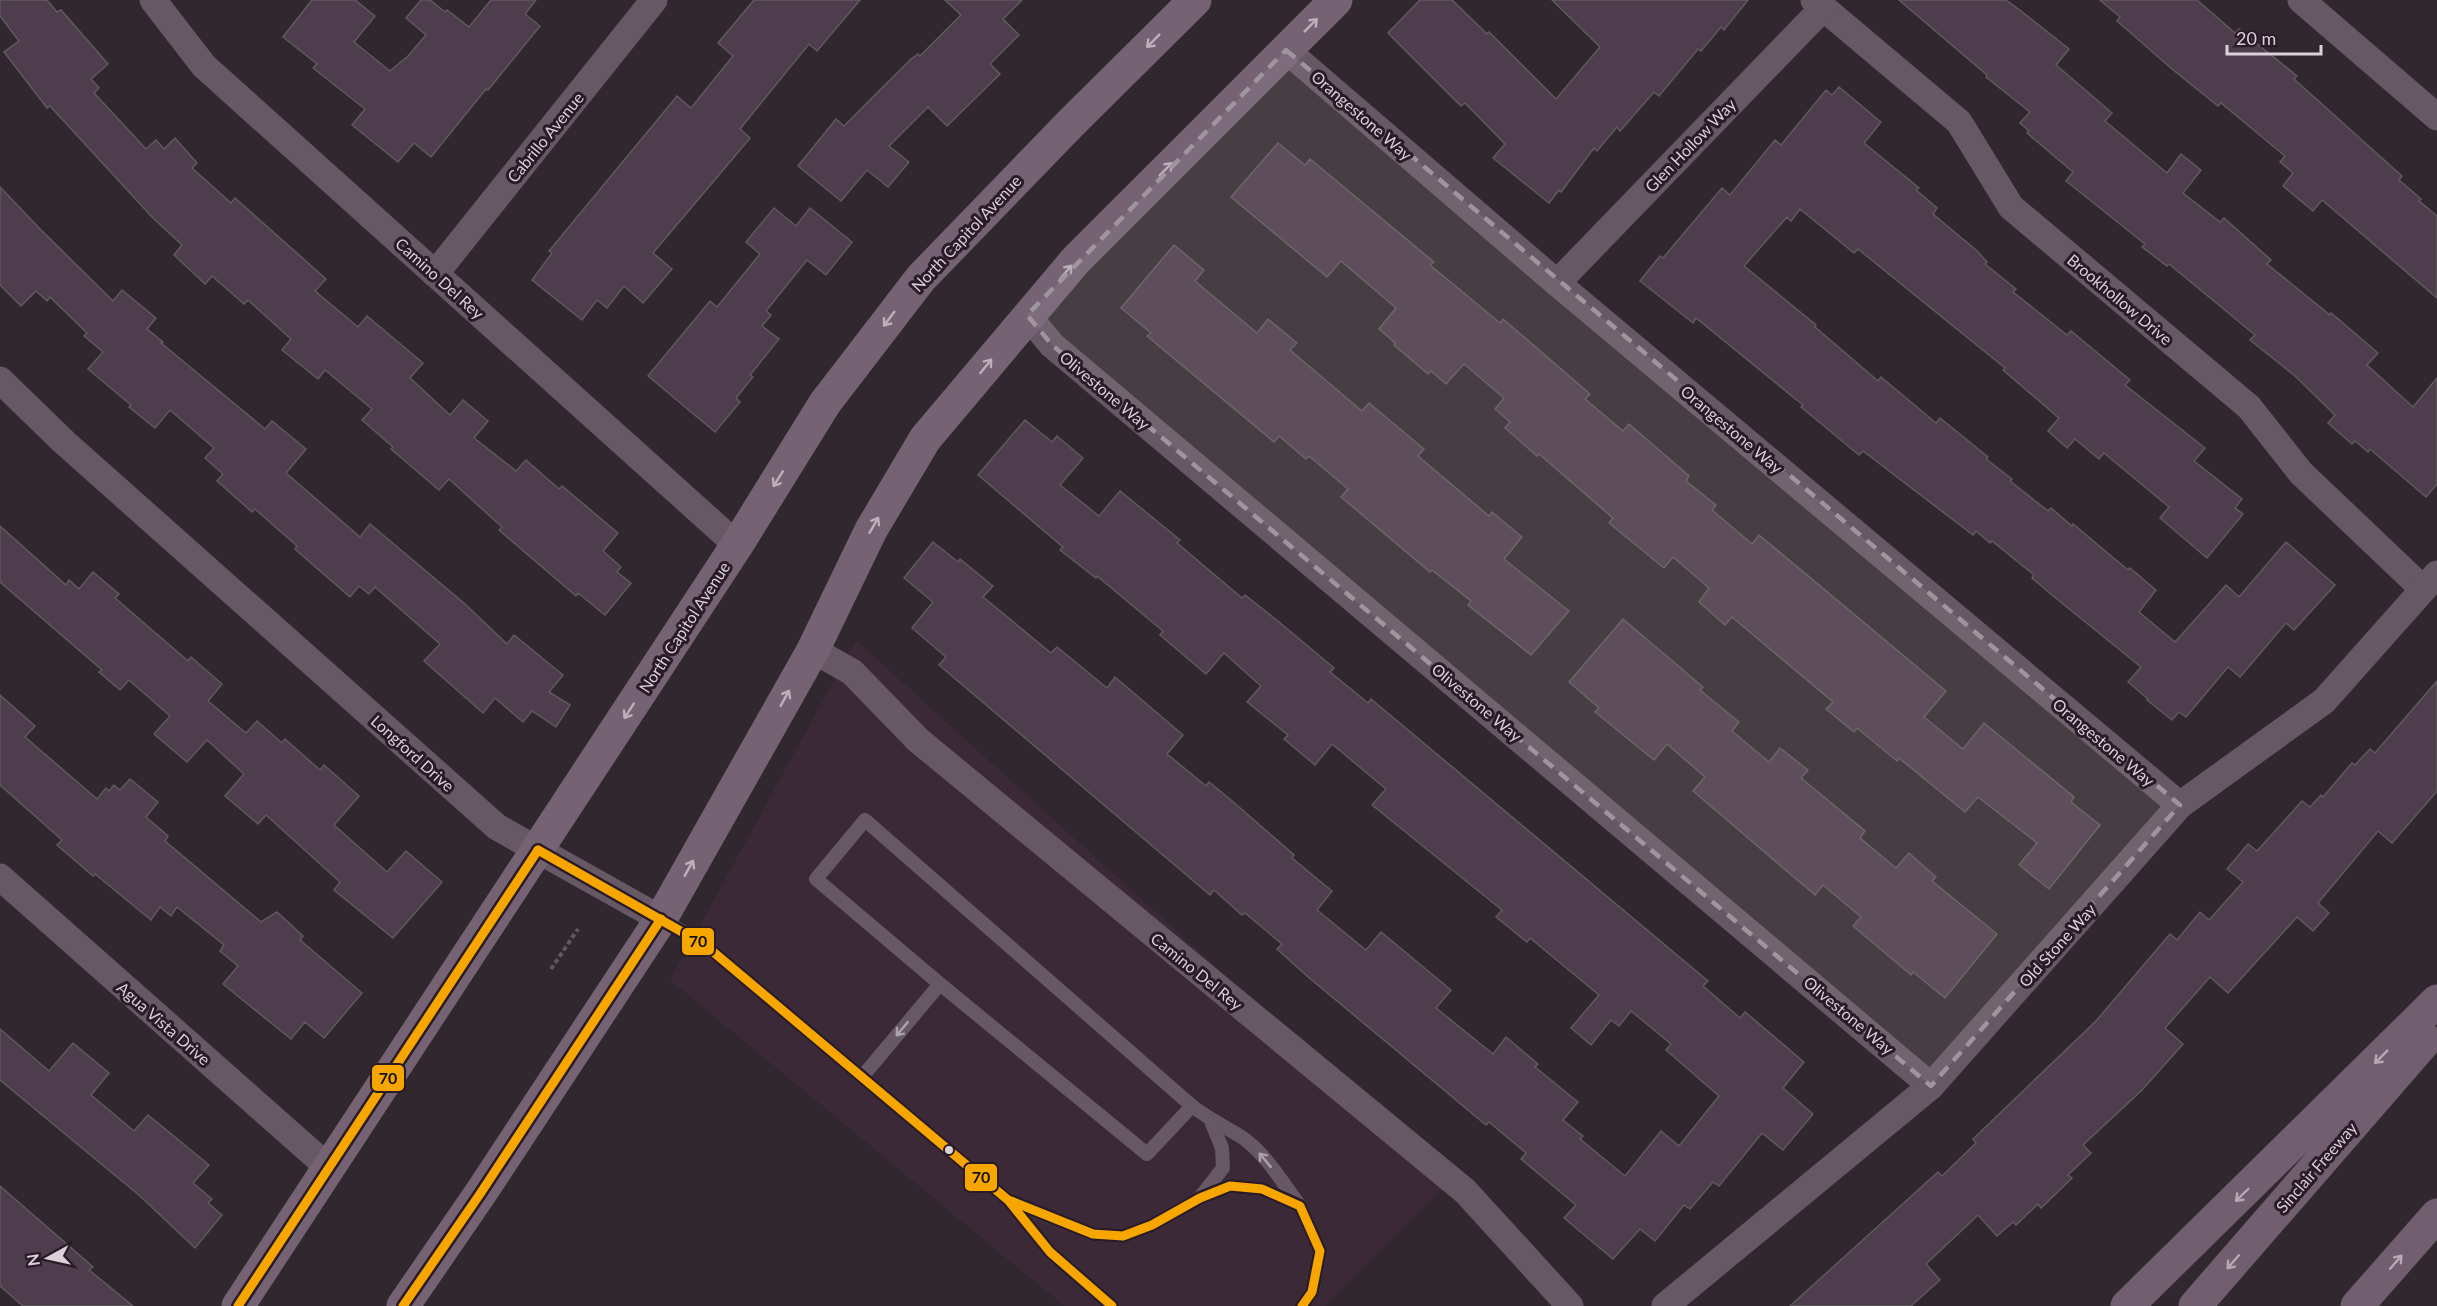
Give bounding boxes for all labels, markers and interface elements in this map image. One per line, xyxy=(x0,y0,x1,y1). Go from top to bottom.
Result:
one-way arrow xyxy=(1304,18,1319,33)
scale bar xyxy=(2227,18,2322,56)
text: 20 m xyxy=(2236,27,2276,49)
one-way arrow xyxy=(1146,34,1161,48)
street label: Orangestone Way xyxy=(1308,66,1417,164)
street label: Cabrillo Avenue xyxy=(503,88,587,186)
street label: Glen Hollow Way xyxy=(1641,94,1740,196)
one-way arrow xyxy=(1159,162,1174,177)
street label: North Capitol Avenue xyxy=(907,171,1025,295)
street label: Camino Del Rey xyxy=(392,233,489,323)
street label: Brookhollow Drive xyxy=(2064,250,2176,348)
one-way arrow xyxy=(1059,264,1073,279)
one-way arrow xyxy=(883,311,896,327)
street label: Olivestone Way xyxy=(1056,347,1154,434)
one-way arrow xyxy=(979,358,992,374)
street label: Orangestone Way xyxy=(1677,381,1787,477)
one-way arrow xyxy=(772,470,784,487)
one-way arrow xyxy=(868,517,880,534)
street label: North Capitol Avenue xyxy=(635,558,733,696)
street label: Olivestone Way xyxy=(1428,659,1526,746)
one-way arrow xyxy=(780,690,791,708)
street label: Orangestone Way xyxy=(2049,694,2159,790)
one-way arrow xyxy=(622,702,634,719)
street label: Longford Drive xyxy=(368,711,458,795)
one-way arrow xyxy=(684,860,696,877)
street label: Old Stone Way xyxy=(2015,899,2100,991)
line badge: 70 xyxy=(681,927,715,956)
street label: Camino Del Rey xyxy=(1147,928,1247,1014)
text: 70 xyxy=(689,931,707,950)
street label: Olivestone Way xyxy=(1800,972,1898,1059)
street label: Agua Vista Drive xyxy=(114,977,214,1069)
one-way arrow xyxy=(895,1021,909,1036)
one-way arrow xyxy=(2373,1050,2388,1065)
line badge: 70 xyxy=(371,1064,405,1092)
text: 70 xyxy=(379,1068,397,1087)
street label: Sinclair Freeway xyxy=(2272,1117,2361,1216)
unlabelled marker xyxy=(943,1144,955,1156)
one-way arrow xyxy=(1258,1153,1272,1168)
line badge: 70 xyxy=(964,1163,998,1192)
text: 70 xyxy=(972,1167,990,1186)
one-way arrow xyxy=(2235,1187,2250,1202)
north arrow xyxy=(18,1228,78,1288)
text: N xyxy=(22,1253,43,1268)
one-way arrow xyxy=(2227,1254,2240,1270)
one-way arrow xyxy=(2389,1255,2403,1270)

